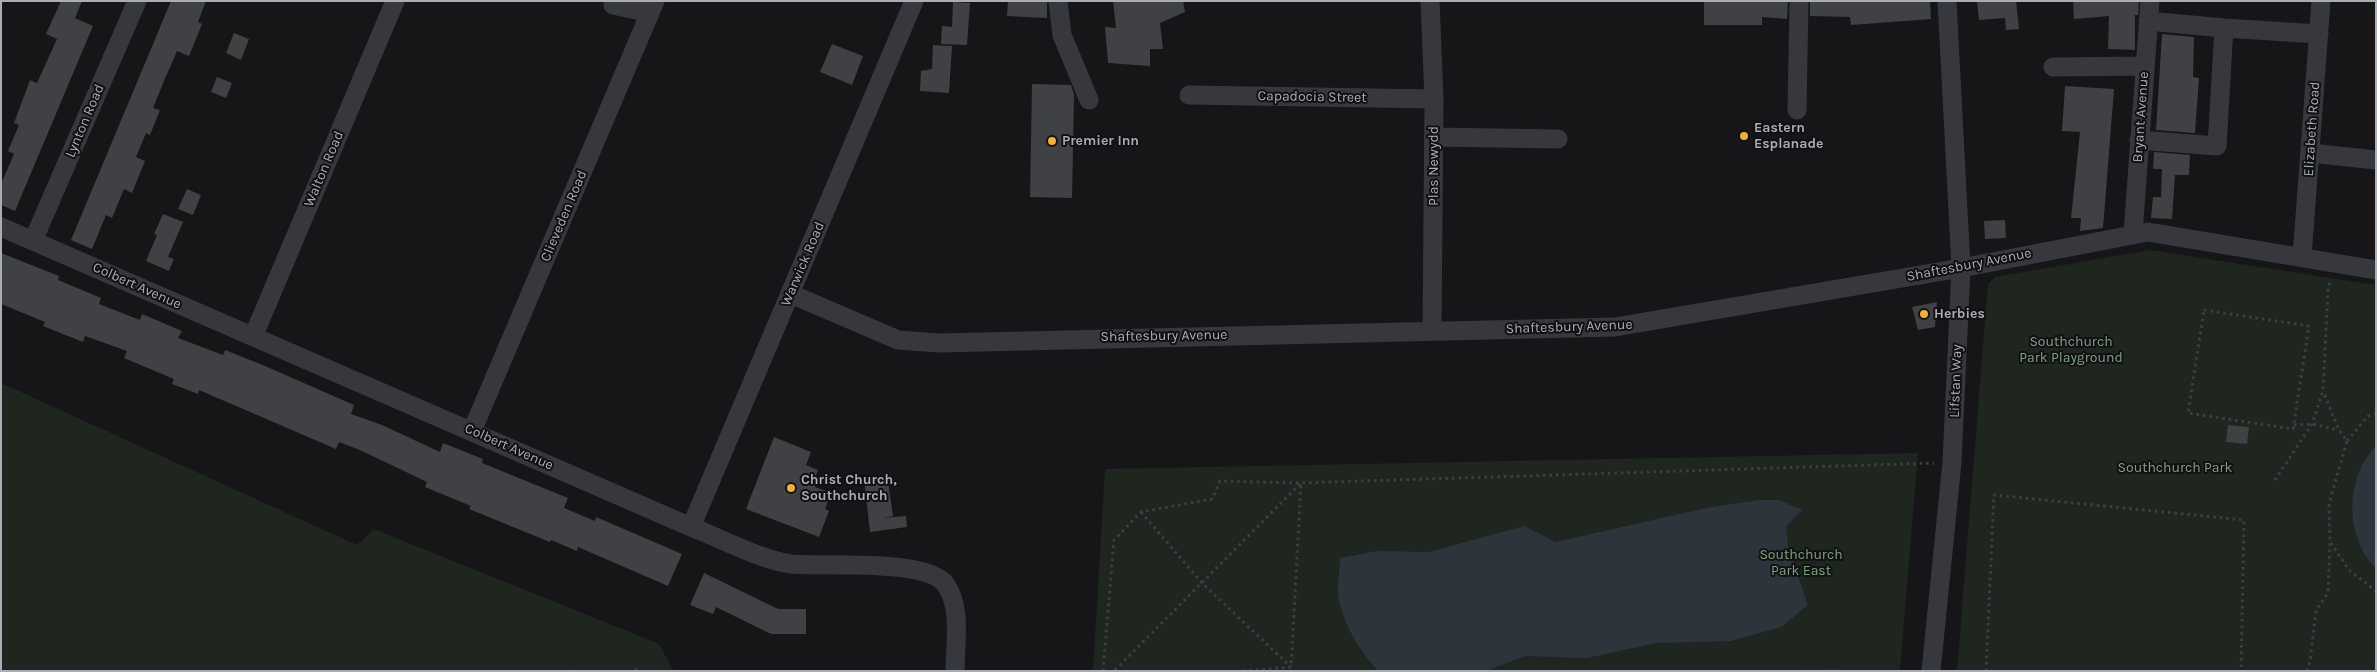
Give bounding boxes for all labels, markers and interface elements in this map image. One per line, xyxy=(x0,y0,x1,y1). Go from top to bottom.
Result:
street label: Bryant Avenue xyxy=(2129,71,2153,163)
street label: Elizabeth Road xyxy=(2300,81,2324,177)
street label: Lynton Road xyxy=(62,82,108,160)
street label: Capadocia Street xyxy=(1257,88,1367,106)
place label: Eastern Esplanade xyxy=(1754,120,1824,152)
street label: Plas Newydd xyxy=(1426,126,1442,206)
street label: Walton Road xyxy=(301,129,347,209)
marker: Eastern Esplanade xyxy=(1738,130,1750,142)
place label: Premier Inn xyxy=(1062,133,1139,149)
marker: Premier Inn xyxy=(1046,135,1058,147)
street label: Clieveden Road xyxy=(537,168,591,264)
street label: Warwick Road xyxy=(778,219,828,309)
street label: Shaftesbury Avenue xyxy=(1905,245,2033,285)
street label: Colbert Avenue xyxy=(90,259,184,313)
place label: Herbies xyxy=(1934,306,1985,322)
marker: Herbies xyxy=(1918,308,1930,320)
street label: Shaftesbury Avenue xyxy=(1505,316,1633,338)
street label: Shaftesbury Avenue xyxy=(1100,326,1228,346)
park label: Southchurch Park Playground xyxy=(2019,334,2123,367)
street label: Lifstan Way xyxy=(1946,344,1966,418)
street label: Colbert Avenue xyxy=(462,420,556,474)
park label: Southchurch Park xyxy=(2118,460,2232,476)
place label: Christ Church, Southchurch xyxy=(801,472,897,504)
marker: Christ Church, Southchurch xyxy=(785,482,797,494)
park label: Southchurch Park East xyxy=(1759,547,1843,580)

